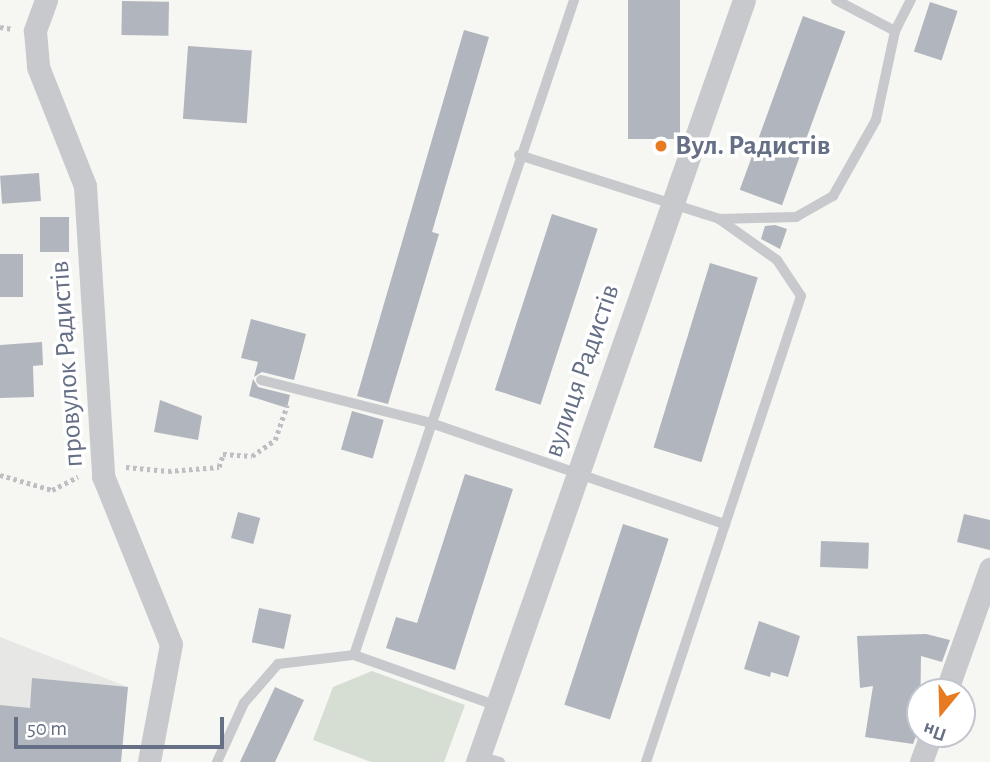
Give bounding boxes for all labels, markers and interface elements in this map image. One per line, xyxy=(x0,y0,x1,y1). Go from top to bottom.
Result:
place label: Вул. Радистів xyxy=(675,129,830,163)
marker: Вул. Радистів xyxy=(653,138,669,154)
street label: провулок Радистів xyxy=(43,260,91,468)
street label: вулиця Радистів xyxy=(537,280,627,462)
north arrow xyxy=(906,678,976,748)
scale bar xyxy=(18,702,228,746)
text: 50 m xyxy=(27,718,67,739)
text: Пн xyxy=(921,719,949,744)

